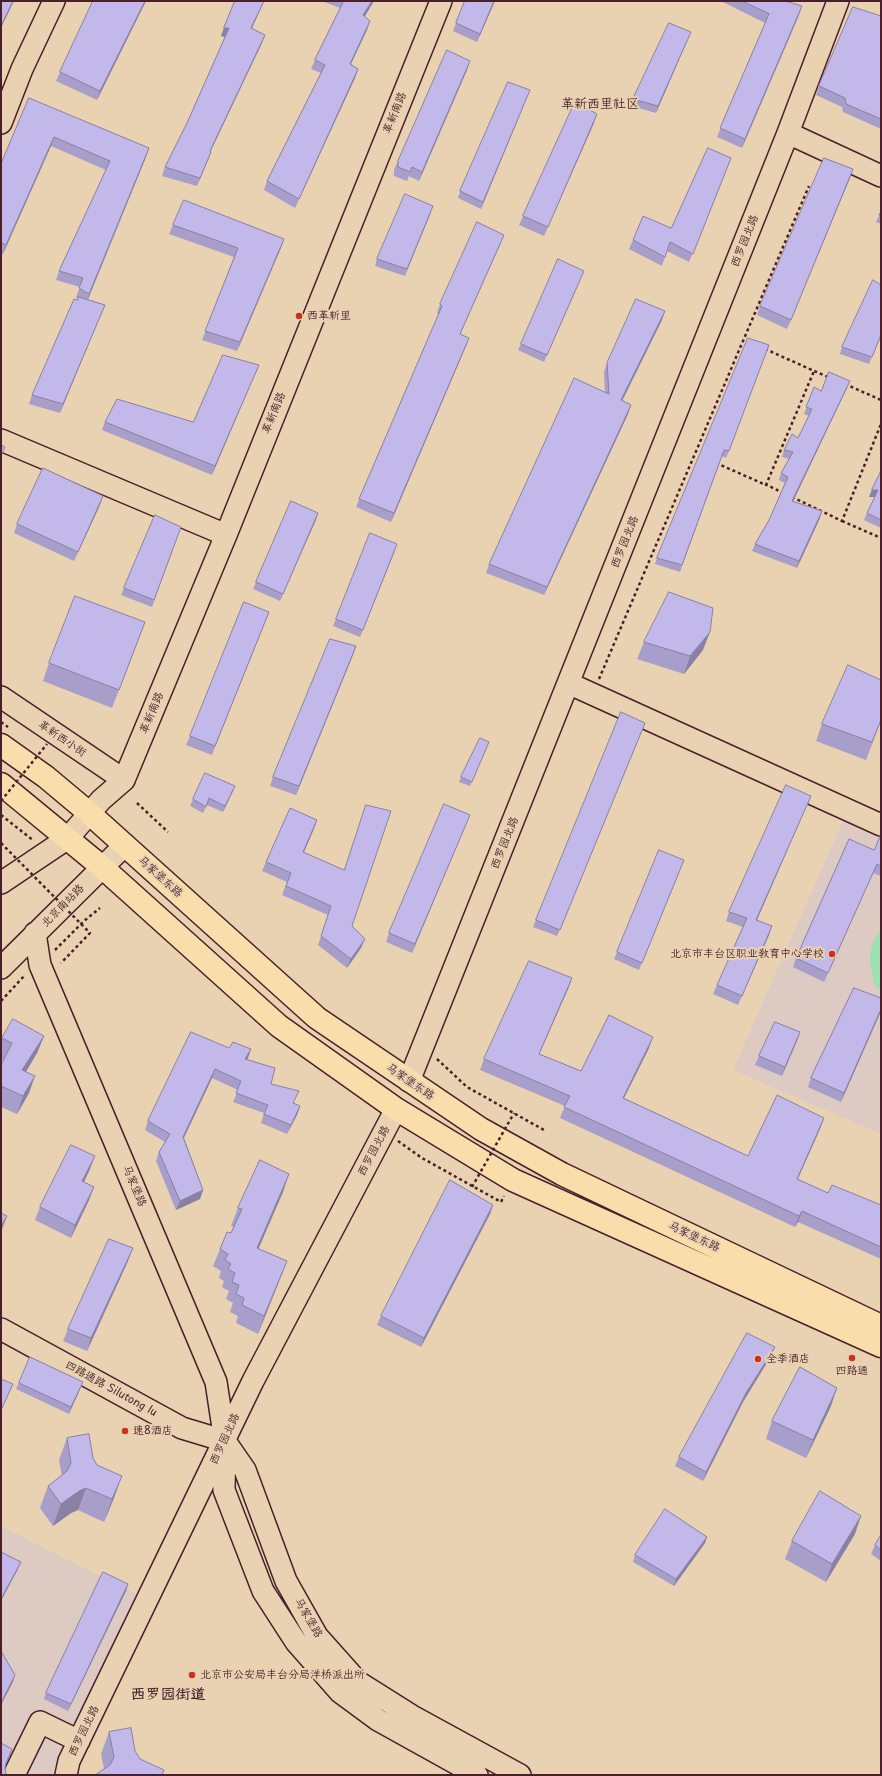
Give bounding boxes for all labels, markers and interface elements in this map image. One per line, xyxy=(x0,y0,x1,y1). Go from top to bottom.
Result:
street label: 革新南路 xyxy=(381,90,409,136)
district label: 革新西里社区 xyxy=(561,96,639,112)
street label: 西罗园北路 xyxy=(729,213,761,269)
place label: 西革新里 xyxy=(307,309,351,323)
marker: 西革新里 xyxy=(294,311,304,321)
street label: 革新南路 xyxy=(260,390,288,436)
street label: 西罗园北路 xyxy=(609,514,641,570)
street label: 革新南路 xyxy=(137,690,167,736)
street label: 革新西小街 xyxy=(36,718,88,760)
street label: 西罗园北路 xyxy=(489,815,521,871)
street label: 马家堡东路 xyxy=(135,854,185,900)
street label: 北京南站路 xyxy=(39,882,87,930)
place label: 北京市丰台区职业教育中心学校 xyxy=(670,947,824,961)
marker: 北京市丰台区职业教育中心学校 xyxy=(827,949,837,959)
street label: 马家堡东路 xyxy=(384,1061,436,1103)
street label: 西罗园北路 xyxy=(355,1124,393,1178)
street label: 马家堡路 xyxy=(119,1163,149,1209)
street label: 马家堡东路 xyxy=(666,1219,722,1255)
place label: 全季酒店 xyxy=(766,1352,810,1366)
marker: 四路通 xyxy=(847,1353,857,1363)
marker: 全季酒店 xyxy=(753,1354,763,1364)
street label: 四路通路 Silutong lu xyxy=(63,1358,159,1420)
place label: 四路通 xyxy=(836,1364,868,1378)
street label: 西罗园北路 xyxy=(207,1411,243,1467)
place label: 速8酒店 xyxy=(133,1424,173,1438)
marker: 速8酒店 xyxy=(120,1426,130,1436)
street label: 马家堡路 xyxy=(291,1596,325,1640)
place label: 北京市公安局丰台分局洋桥派出所 xyxy=(200,1668,365,1682)
marker: 北京市公安局丰台分局洋桥派出所 xyxy=(187,1670,197,1680)
district label: 西罗园街道 xyxy=(131,1686,205,1704)
street label: 西罗园北路 xyxy=(66,1703,102,1759)

